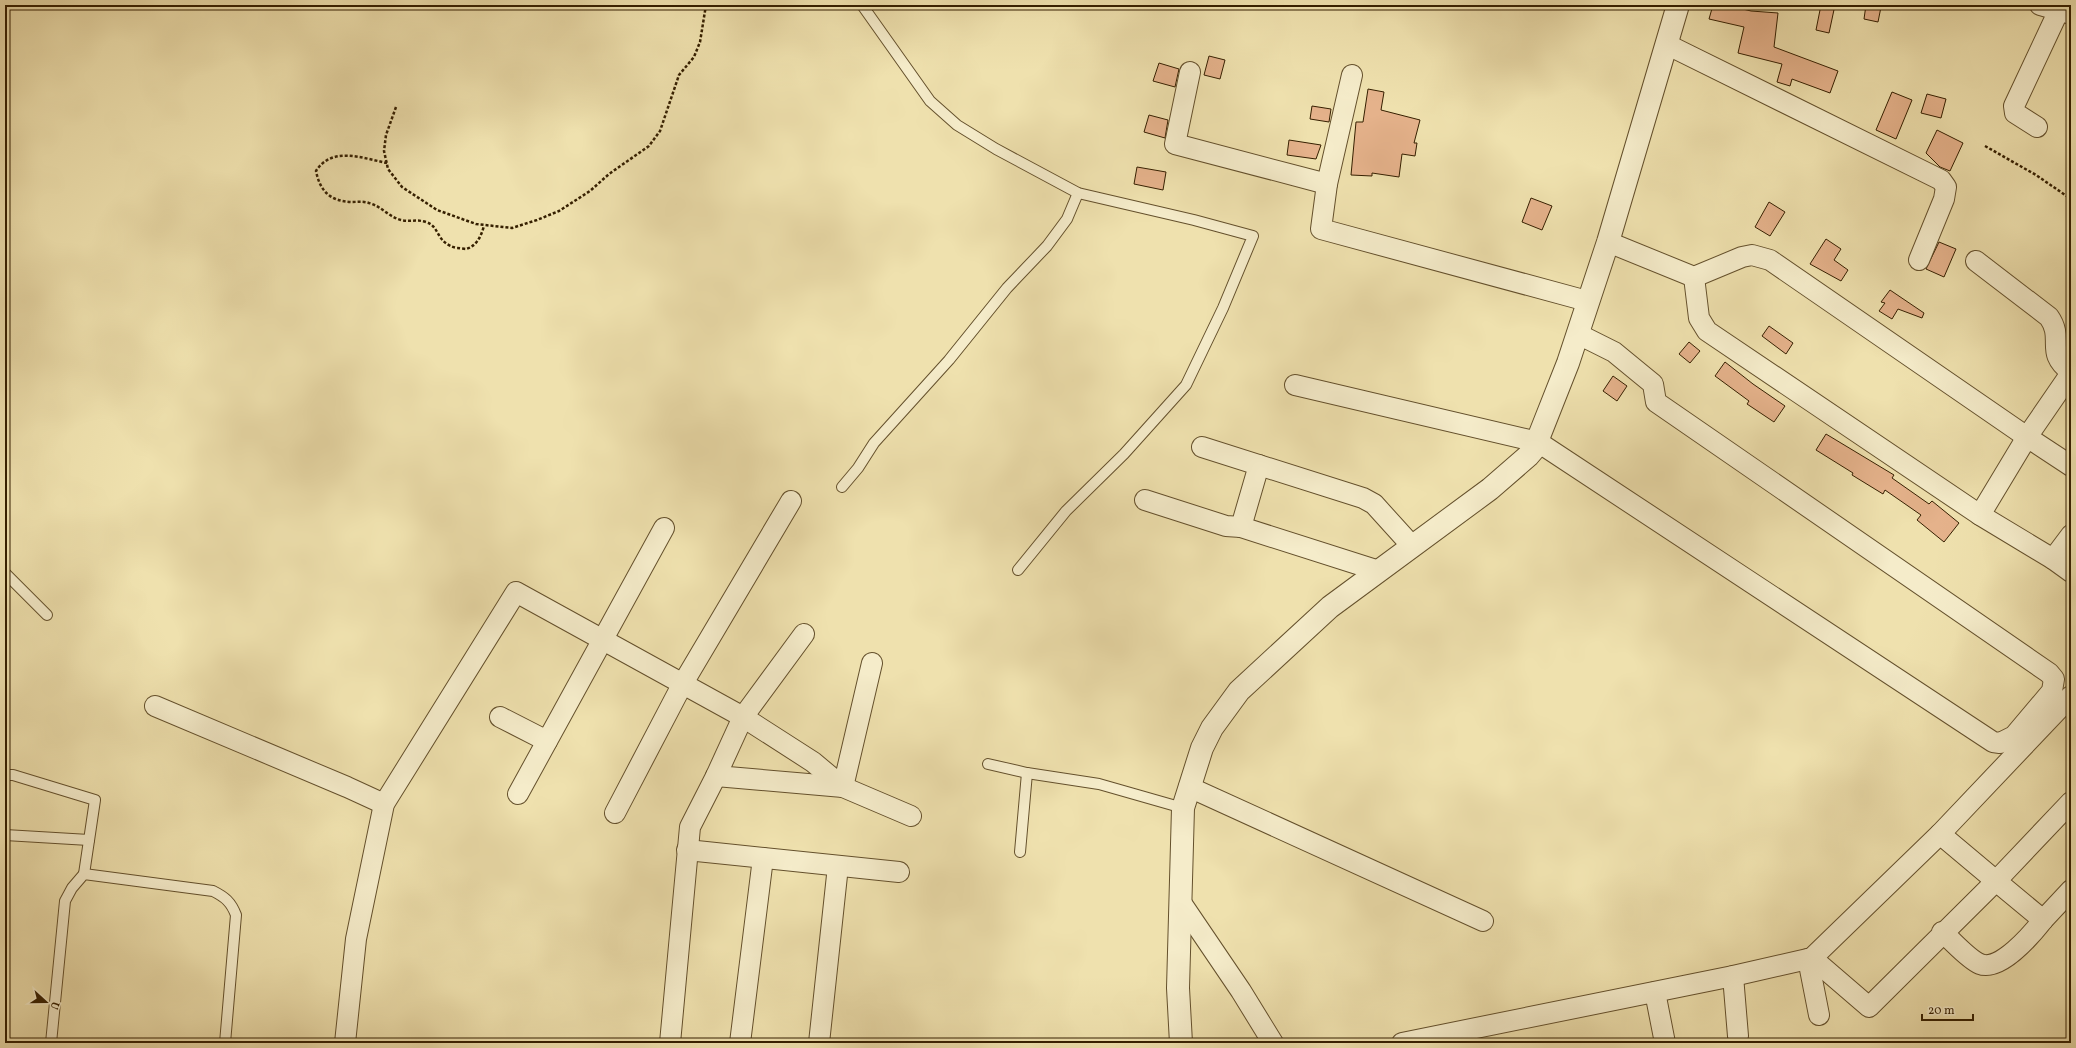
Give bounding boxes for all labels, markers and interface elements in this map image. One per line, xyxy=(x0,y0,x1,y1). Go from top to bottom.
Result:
north arrow xyxy=(26,982,66,1022)
scale bar xyxy=(1922,996,1973,1022)
text: U xyxy=(45,999,62,1012)
text: 20 m xyxy=(1928,1003,1955,1019)

